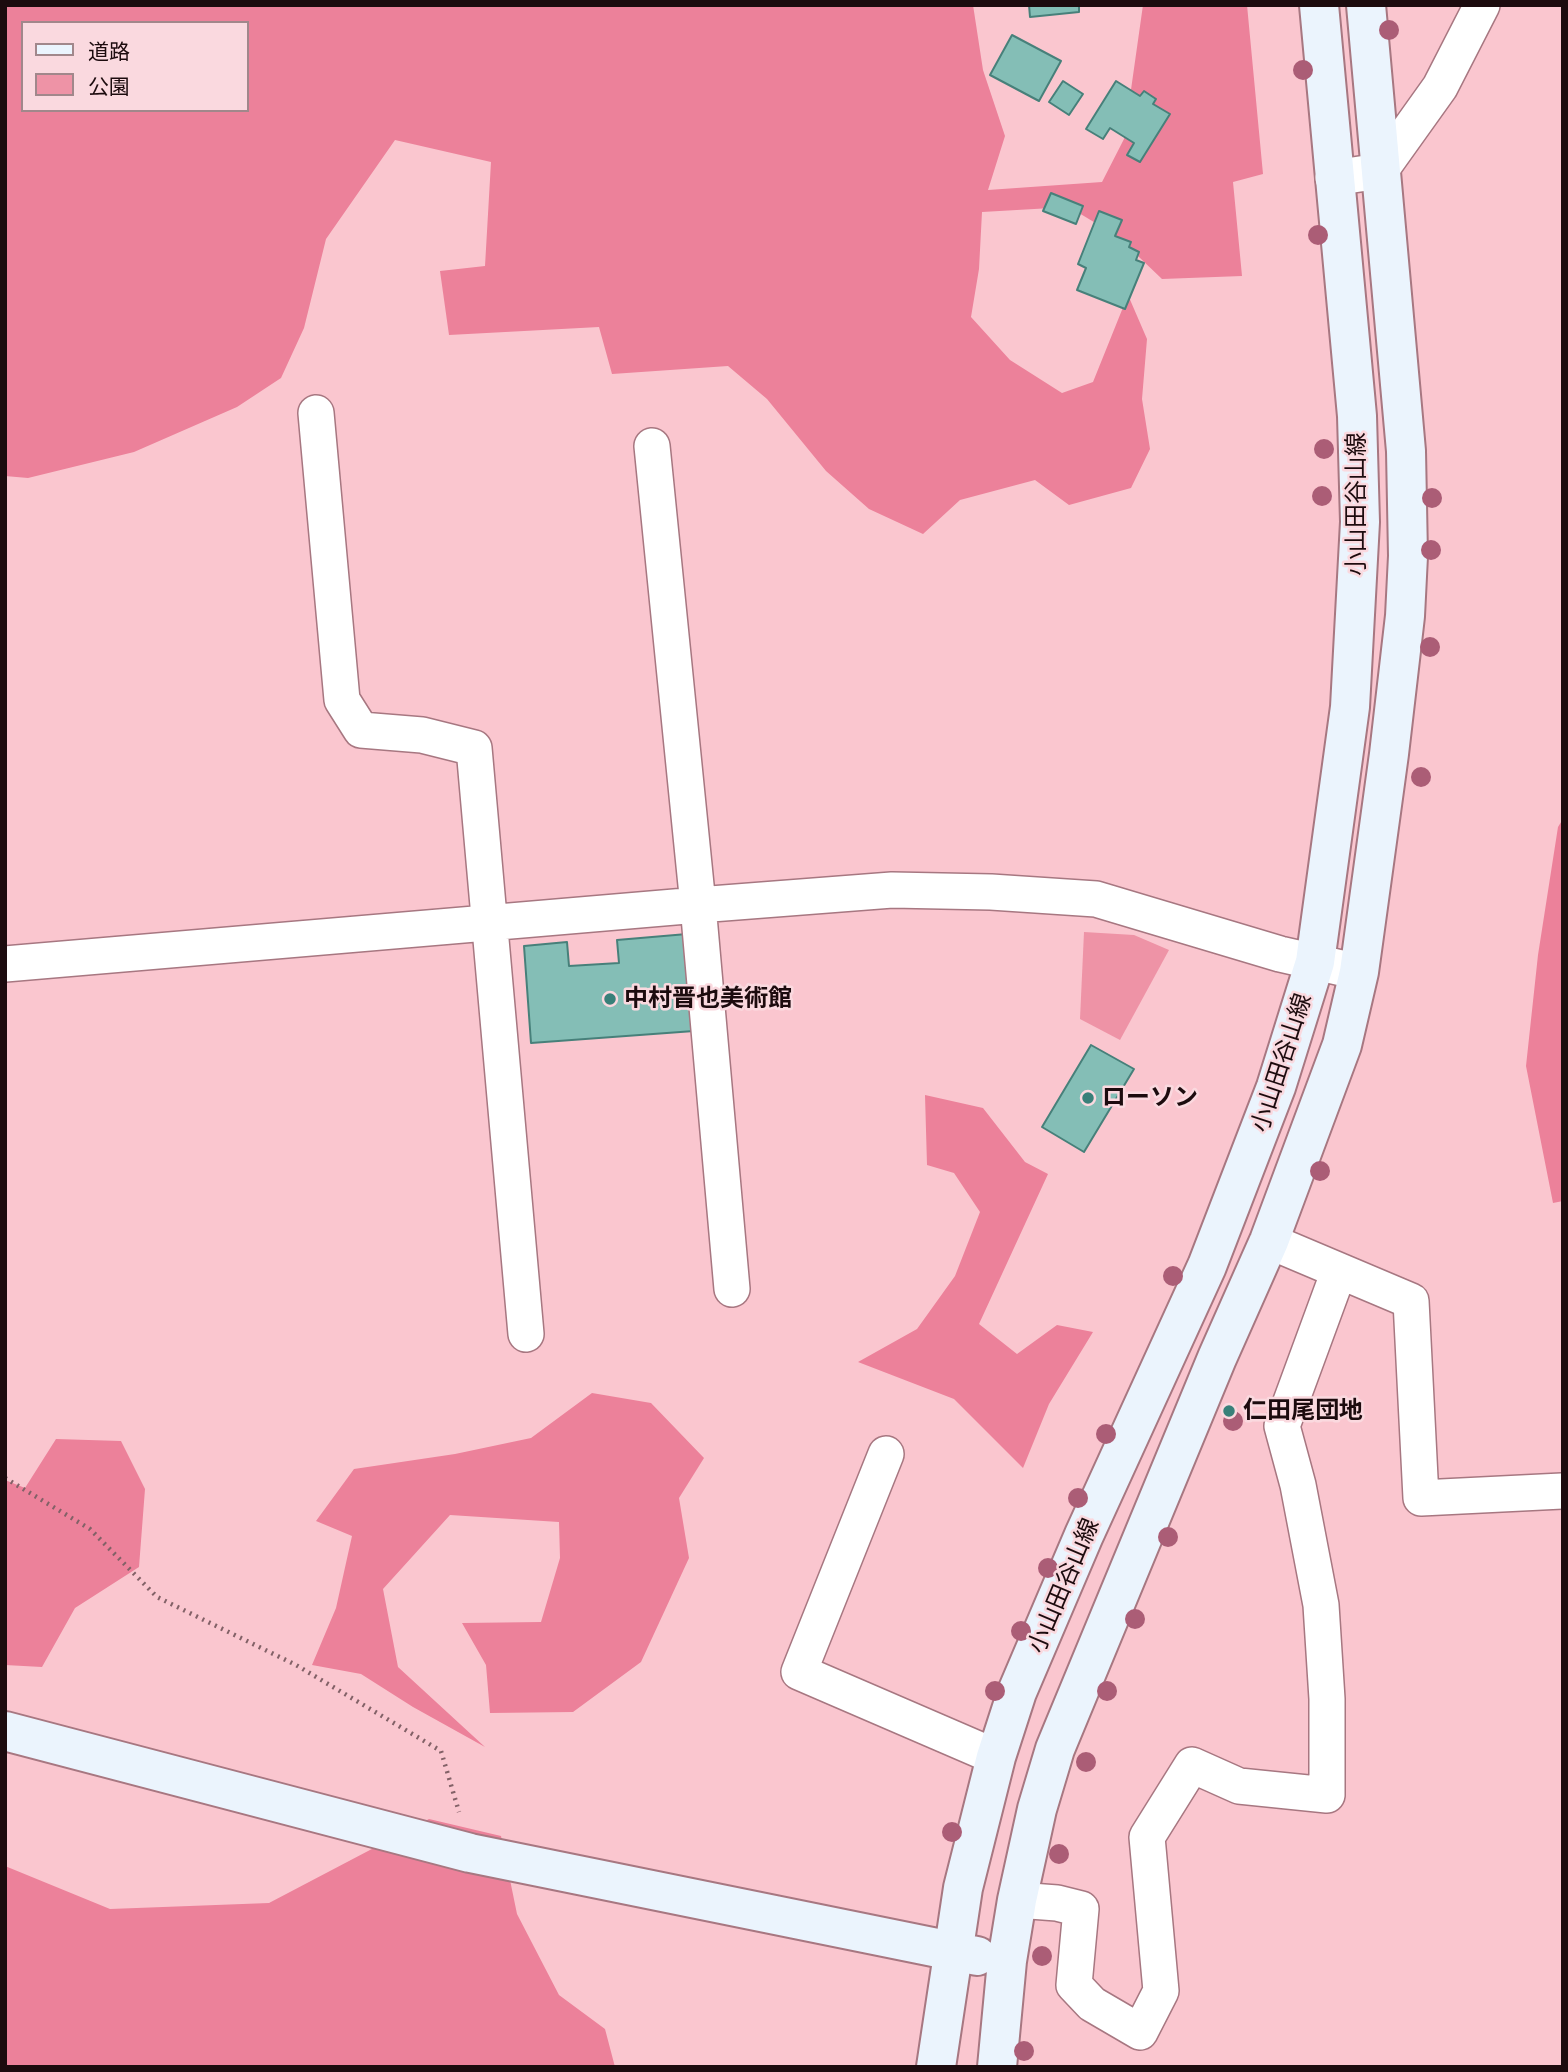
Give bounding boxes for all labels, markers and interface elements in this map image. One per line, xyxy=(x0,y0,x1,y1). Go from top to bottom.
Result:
legend xyxy=(21,21,248,112)
text: 道路 xyxy=(88,42,130,63)
text: 公園 xyxy=(88,77,130,98)
street label: 小山田谷山線 xyxy=(1343,432,1371,576)
place label: 中村晋也美術館 xyxy=(624,985,792,1013)
street label: 小山田谷山線 xyxy=(1246,990,1318,1136)
marker: 中村晋也美術館 xyxy=(602,991,618,1007)
place label: ローソン xyxy=(1102,1084,1198,1112)
marker: ローソン xyxy=(1080,1090,1096,1106)
place label: 仁田尾団地 xyxy=(1243,1397,1363,1425)
marker: 仁田尾団地 xyxy=(1221,1403,1237,1419)
street label: 小山田谷山線 xyxy=(1023,1514,1105,1658)

